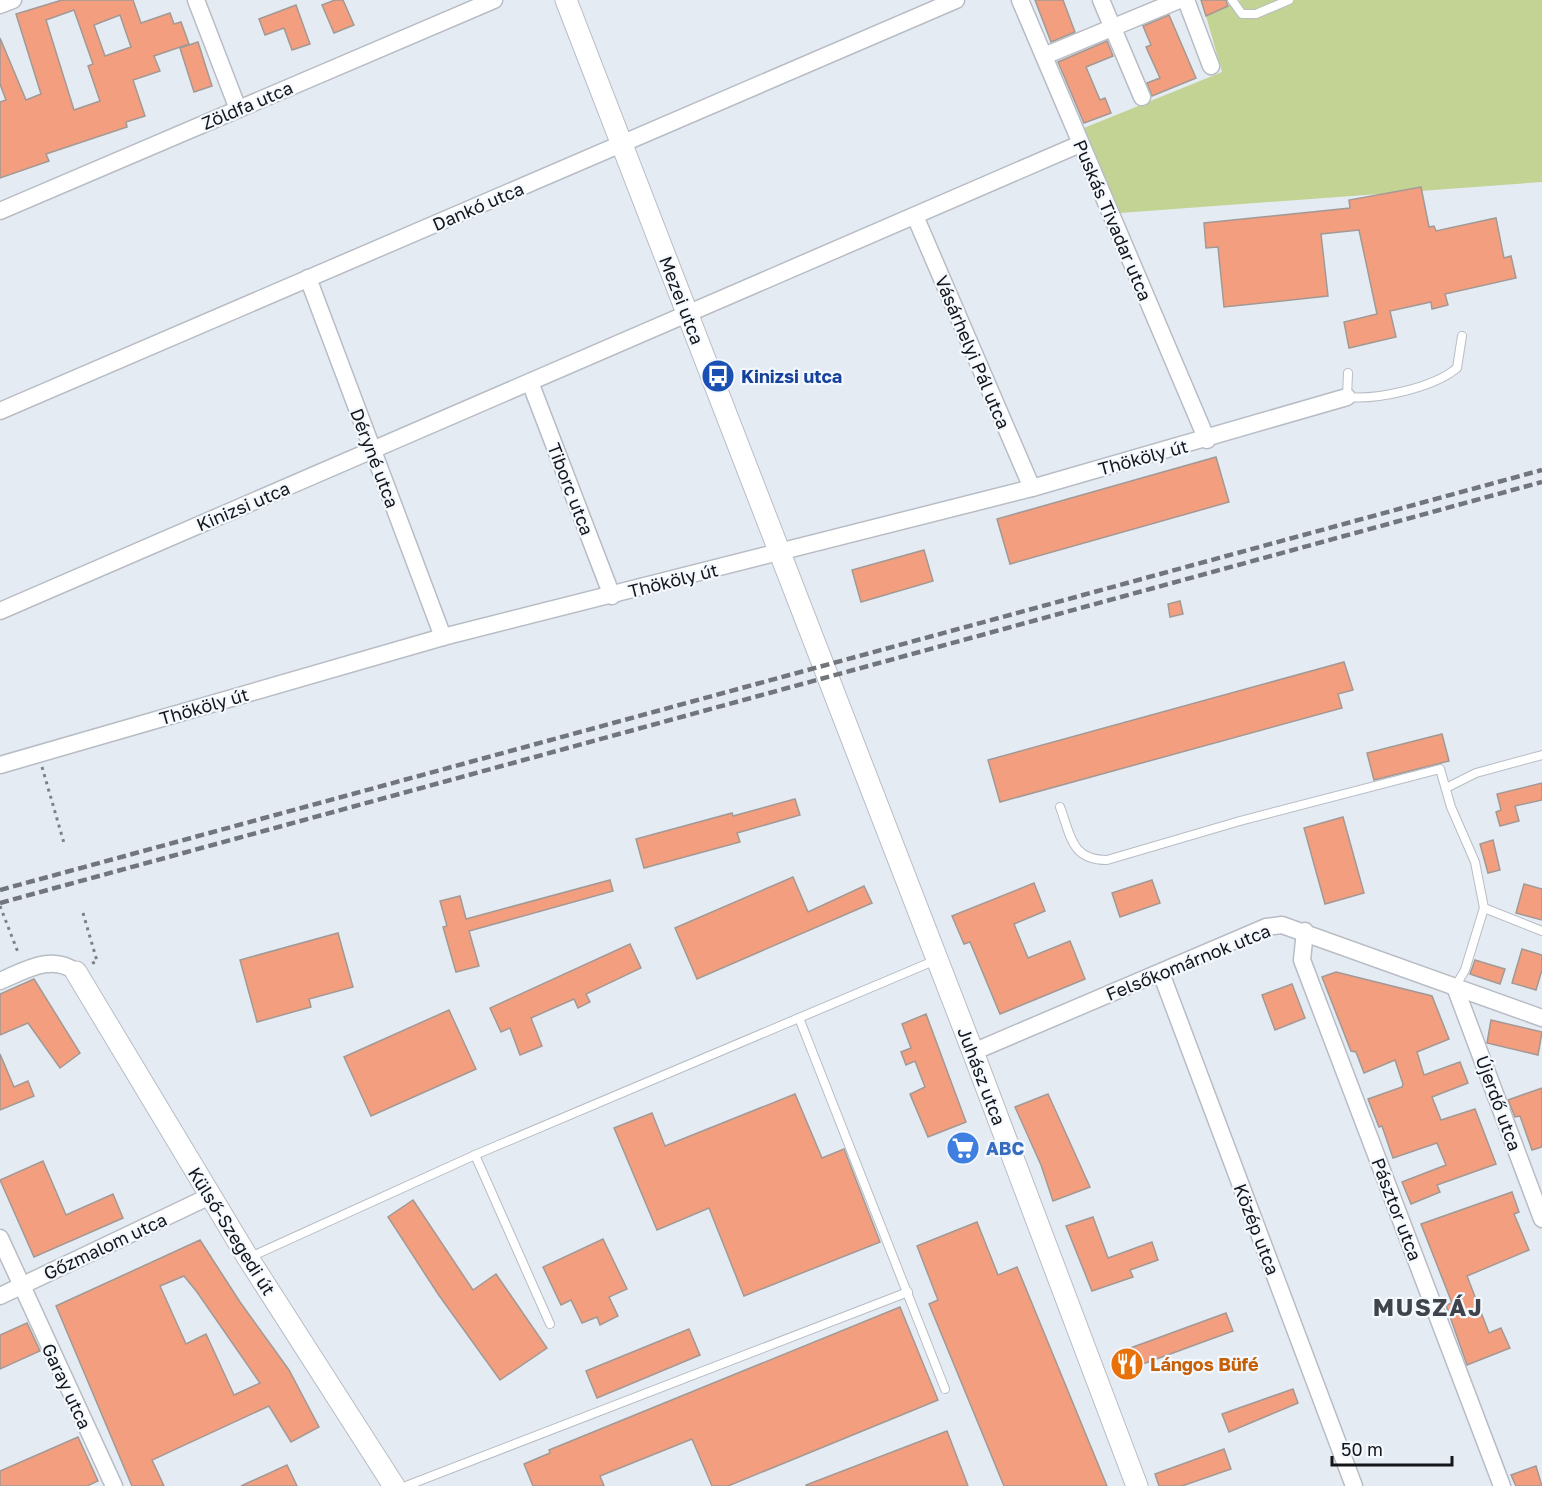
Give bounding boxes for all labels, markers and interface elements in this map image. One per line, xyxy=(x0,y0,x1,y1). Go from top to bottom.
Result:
street label: Zöldfa utca xyxy=(198,76,296,134)
street label: Puskás Tivadar utca xyxy=(1069,136,1157,304)
street label: Dankó utca xyxy=(429,177,527,235)
street label: Mezei utca xyxy=(655,253,709,347)
street label: Vásárhelyi Pál utca xyxy=(931,272,1015,432)
bus stop icon: Kinizsi utca xyxy=(700,358,736,394)
place label: Kinizsi utca xyxy=(741,365,842,387)
street label: Déryné utca xyxy=(346,405,404,511)
street label: Thököly út xyxy=(1096,435,1190,479)
street label: Tiborc utca xyxy=(543,440,599,538)
street label: Kinizsi utca xyxy=(193,476,293,536)
street label: Thököly út xyxy=(626,558,720,602)
street label: Thököly út xyxy=(157,683,251,729)
street label: Felsőkomárnok utca xyxy=(1103,919,1273,1005)
street label: Juhász utca xyxy=(953,1024,1011,1128)
street label: Újerdő utca xyxy=(1472,1052,1526,1154)
supermarket icon: ABC xyxy=(945,1130,981,1166)
place label: ABC xyxy=(986,1137,1024,1159)
street label: Pásztor utca xyxy=(1367,1154,1427,1264)
street label: Külső-Szegedi út xyxy=(184,1163,280,1299)
street label: Közép utca xyxy=(1230,1180,1284,1278)
street label: Gőzmalom utca xyxy=(40,1208,170,1284)
district label: MUSZÁJ xyxy=(1373,1292,1483,1321)
street label: Garay utca xyxy=(38,1340,96,1432)
restaurant icon: Lángos Büfé xyxy=(1109,1346,1145,1382)
place label: Lángos Büfé xyxy=(1150,1353,1259,1375)
scale bar xyxy=(1332,1429,1452,1467)
text: 50 m xyxy=(1341,1438,1383,1460)

